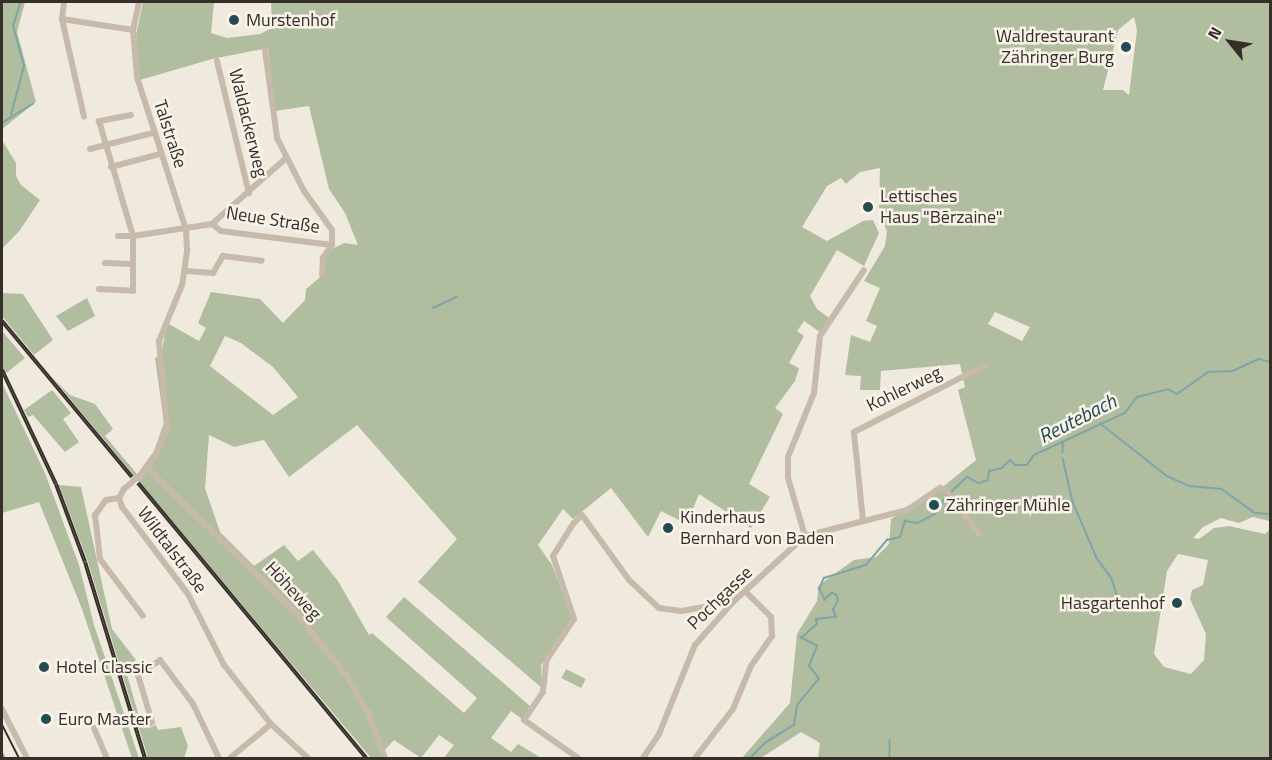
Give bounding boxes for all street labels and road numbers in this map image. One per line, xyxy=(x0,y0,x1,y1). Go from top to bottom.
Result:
street label: Waldackerweg xyxy=(224,67,272,179)
street label: Talstraße xyxy=(149,97,191,171)
street label: Neue Straße xyxy=(225,202,321,238)
street label: Kohlerweg xyxy=(863,362,945,416)
street label: Wildtalstraße xyxy=(133,503,211,597)
street label: Höheweg xyxy=(260,557,326,625)
street label: Pochgasse xyxy=(683,562,757,634)

